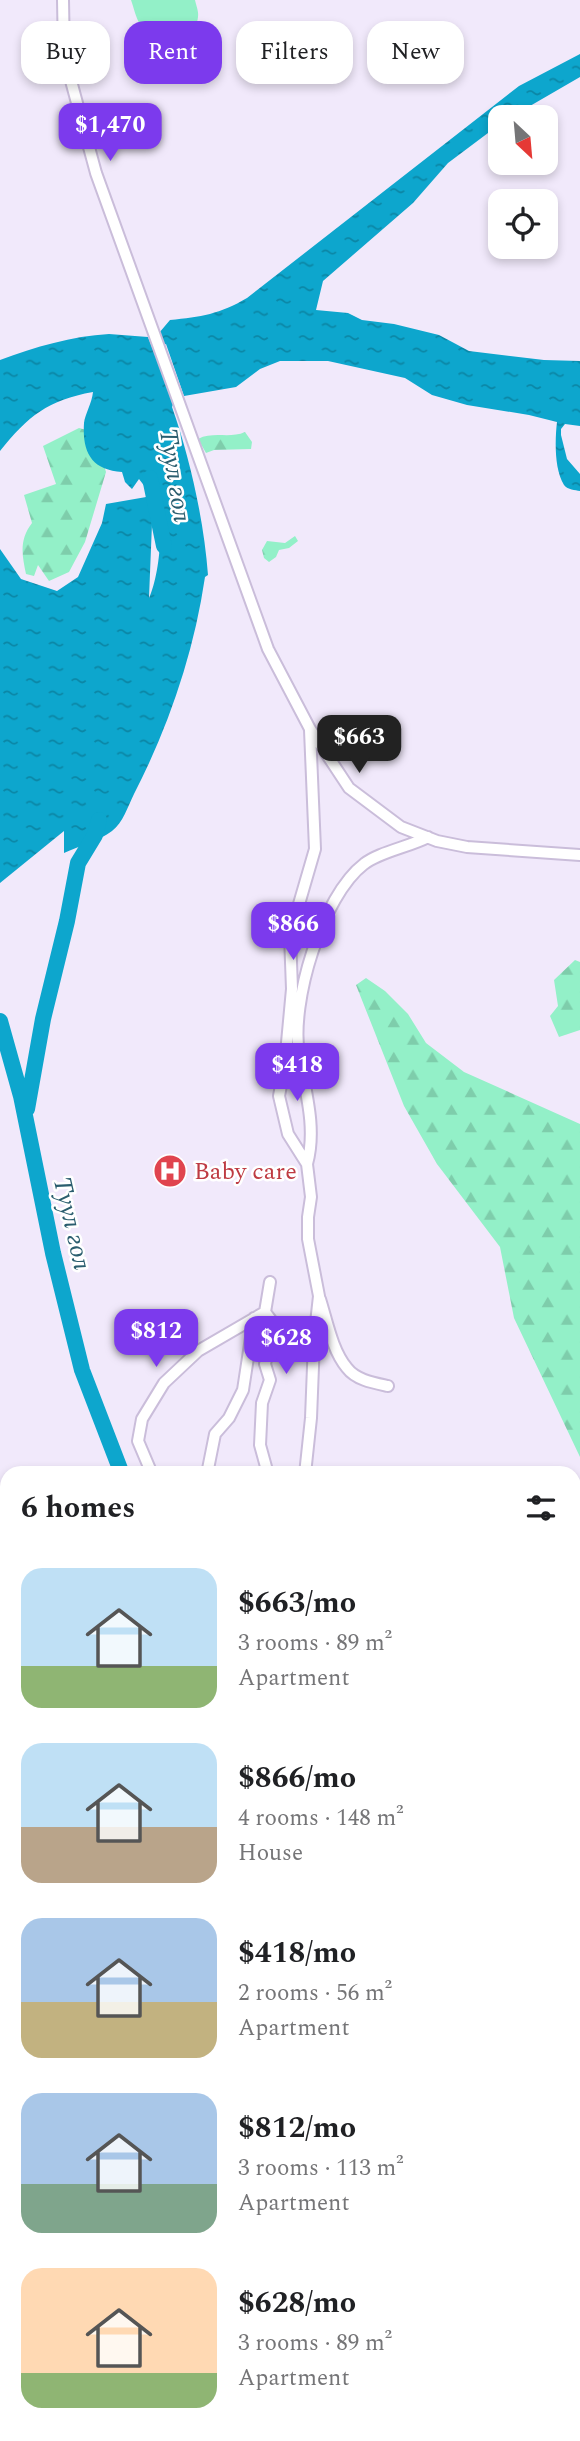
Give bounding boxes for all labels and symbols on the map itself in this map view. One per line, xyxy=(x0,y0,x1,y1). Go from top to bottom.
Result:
pin: $1,470 xyxy=(53,104,167,163)
north arrow xyxy=(488,105,558,175)
water label: Туул гол xyxy=(148,425,202,525)
pin: $663 xyxy=(318,716,400,775)
pin: $866 xyxy=(252,902,334,962)
pin: $418 xyxy=(256,1044,338,1103)
hospital icon: Baby care xyxy=(151,1152,189,1190)
place label: Baby care xyxy=(194,1154,297,1190)
water label: Туул гол xyxy=(42,1173,102,1274)
pin: $812 xyxy=(115,1310,197,1369)
pin: $628 xyxy=(245,1316,327,1376)

